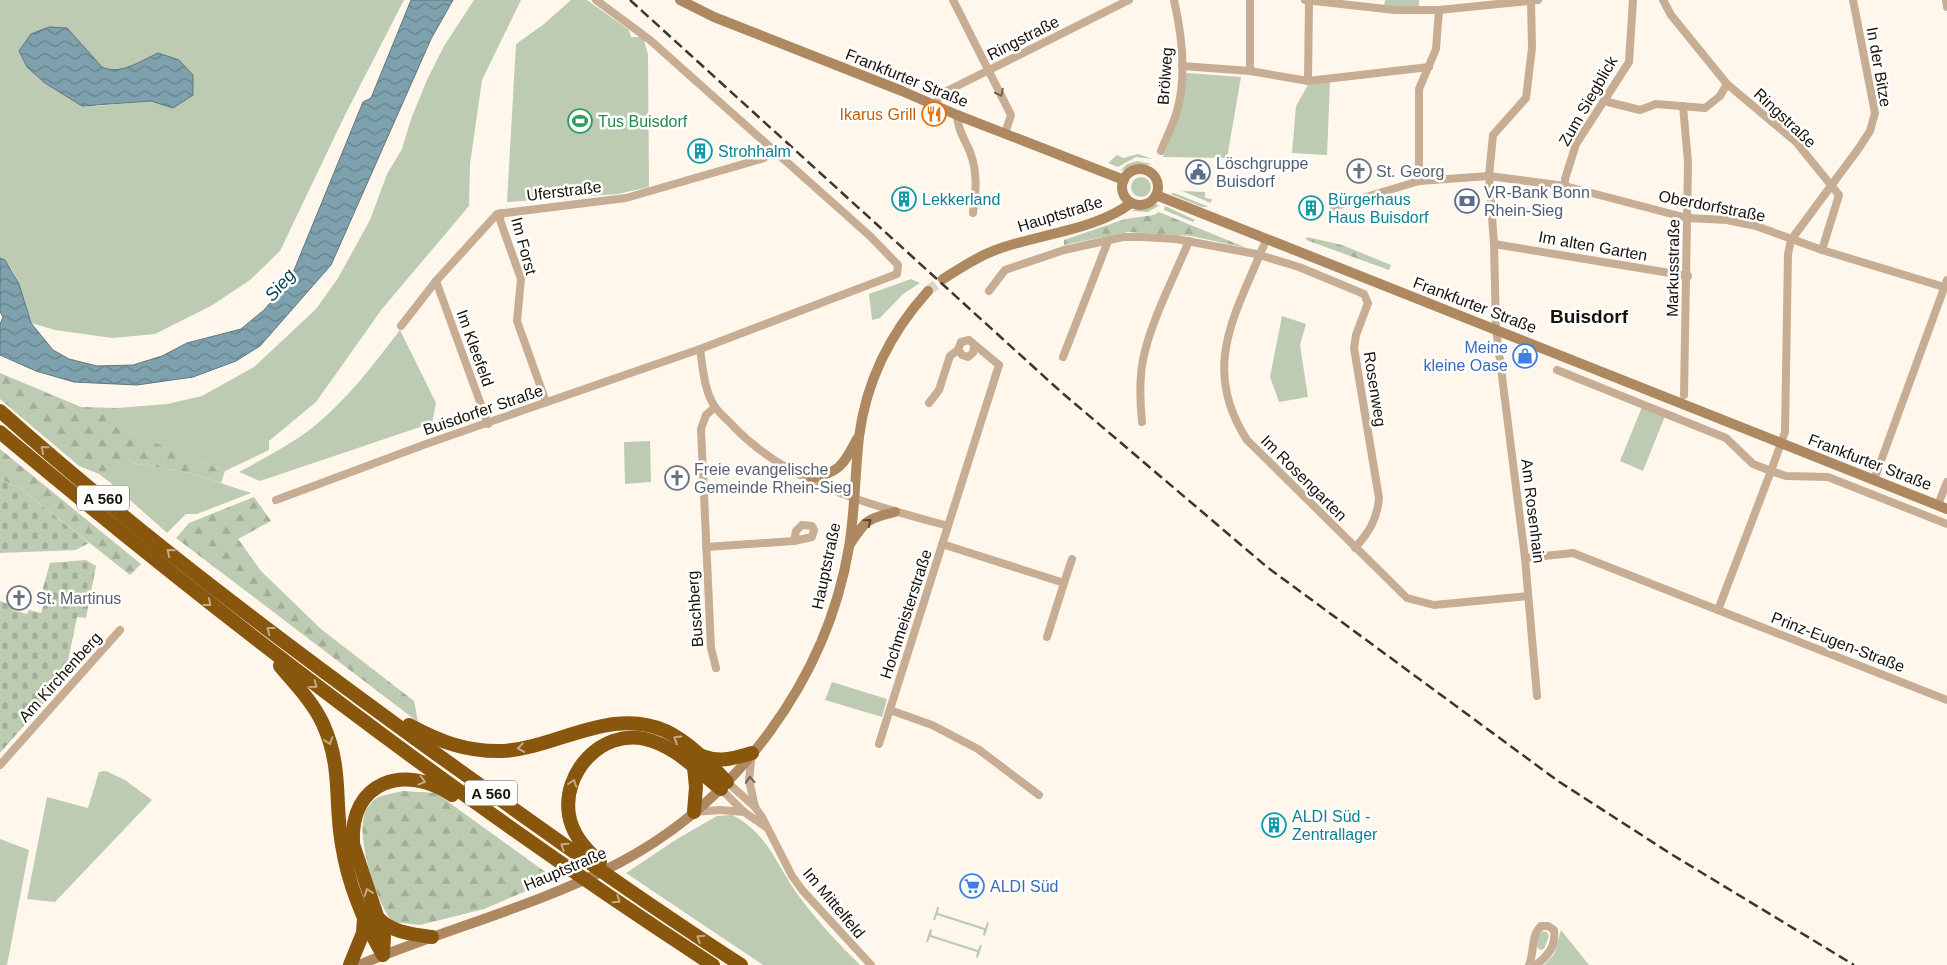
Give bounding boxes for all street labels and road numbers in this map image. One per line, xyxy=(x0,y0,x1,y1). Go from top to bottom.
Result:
street label: Ringstraße xyxy=(984,13,1062,63)
street label: In der Bitze xyxy=(1864,26,1894,108)
street label: Frankfurter Straße xyxy=(843,46,971,110)
street label: Brölweg xyxy=(1155,47,1175,105)
street label: Zum Siegblick xyxy=(1556,52,1621,149)
street label: Ringstraße xyxy=(1751,85,1819,151)
street label: Uferstraße xyxy=(525,178,603,204)
street label: Oberdorfstraße xyxy=(1657,187,1767,225)
street label: Hauptstraße xyxy=(1015,193,1105,235)
street label: Im Forst xyxy=(508,215,540,277)
street label: Markusstraße xyxy=(1664,219,1682,317)
street label: Im alten Garten xyxy=(1537,228,1649,264)
street label: Frankfurter Straße xyxy=(1411,274,1539,336)
street label: Im Kleefeld xyxy=(453,307,497,389)
street label: Rosenweg xyxy=(1361,350,1389,428)
street label: Buisdorfer Straße xyxy=(421,382,545,438)
street label: Frankfurter Straße xyxy=(1806,431,1934,493)
street label: Im Rosengarten xyxy=(1258,432,1350,524)
street label: Am Rosenhain xyxy=(1518,458,1548,564)
road number: A 560 xyxy=(77,486,129,510)
street label: Hauptstraße xyxy=(809,521,843,611)
street label: Hochmeisterstraße xyxy=(877,547,935,681)
street label: Buschberg xyxy=(684,570,706,648)
street label: Prinz-Eugen-Straße xyxy=(1769,609,1907,675)
street label: Am Kirchenberg xyxy=(15,629,105,725)
road number: A 560 xyxy=(465,780,517,806)
street label: Hauptstraße xyxy=(521,844,609,894)
street label: Im Mittelfeld xyxy=(800,865,868,941)

